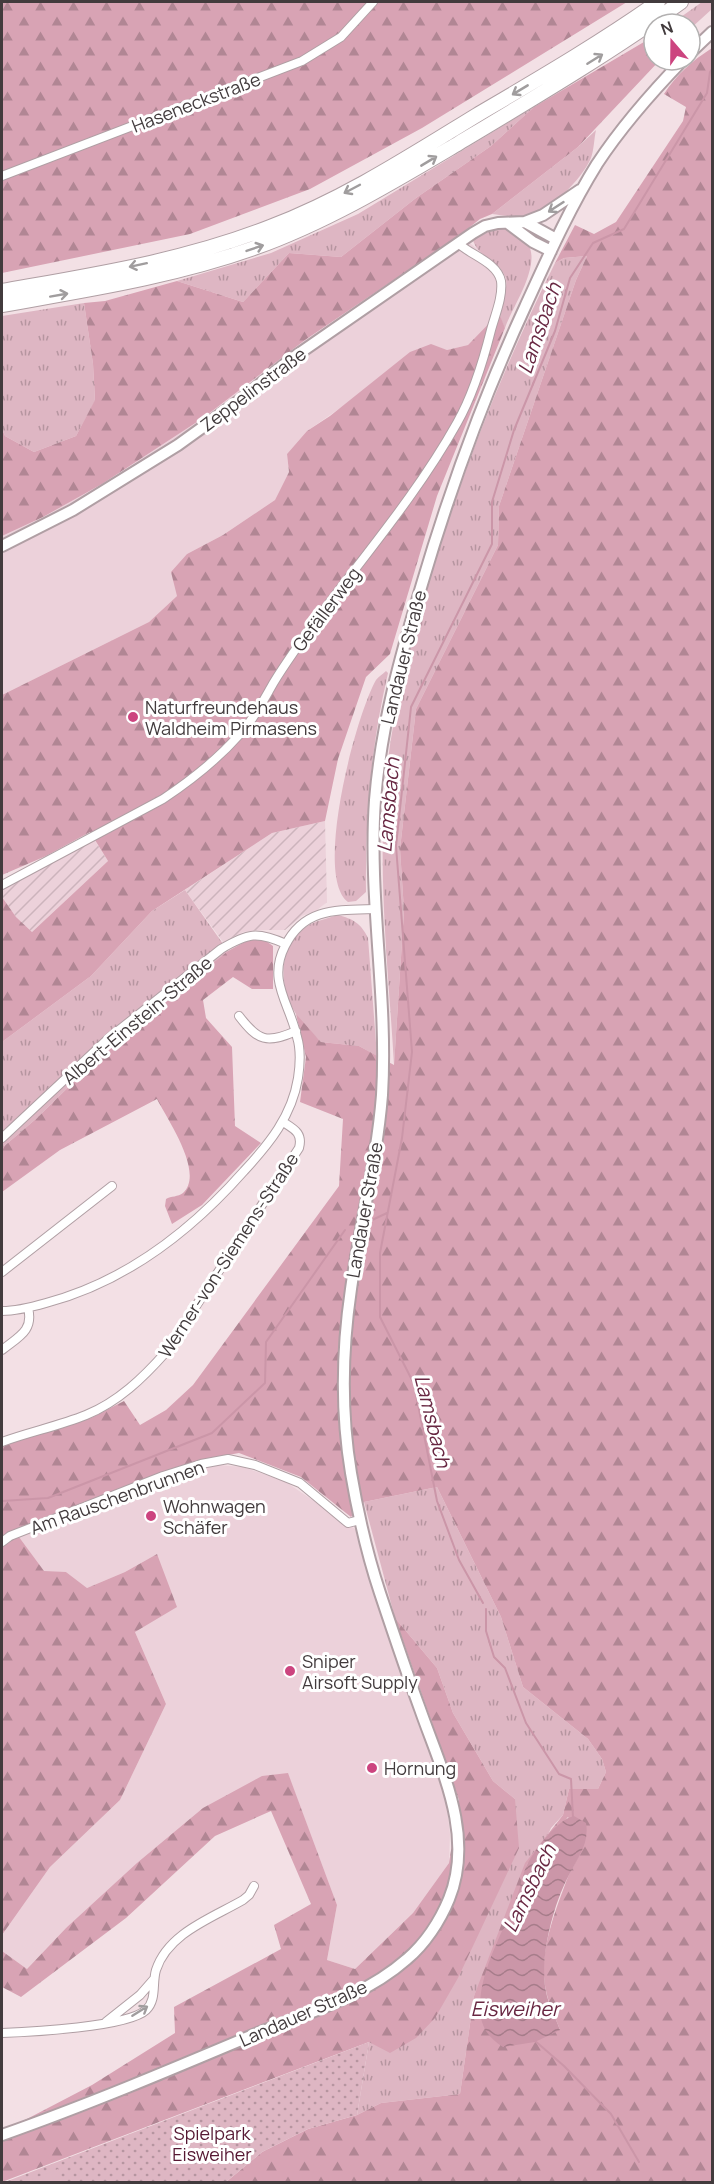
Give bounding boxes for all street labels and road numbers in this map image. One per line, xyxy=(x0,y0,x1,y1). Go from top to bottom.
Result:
street label: Haseneckstraße xyxy=(128,66,264,138)
street label: Zeppelinstraße xyxy=(195,341,311,437)
street label: Gefällerweg xyxy=(287,562,365,656)
street label: Landauer Straße xyxy=(375,587,431,727)
street label: Albert-Einstein-Straße xyxy=(57,950,217,1090)
street label: Landauer Straße xyxy=(340,1140,388,1280)
street label: Werner-von-Siemens-Straße xyxy=(153,1148,303,1362)
street label: Am Rauschenbrunnen xyxy=(27,1454,207,1540)
street label: Landauer Straße xyxy=(235,1974,371,2052)

